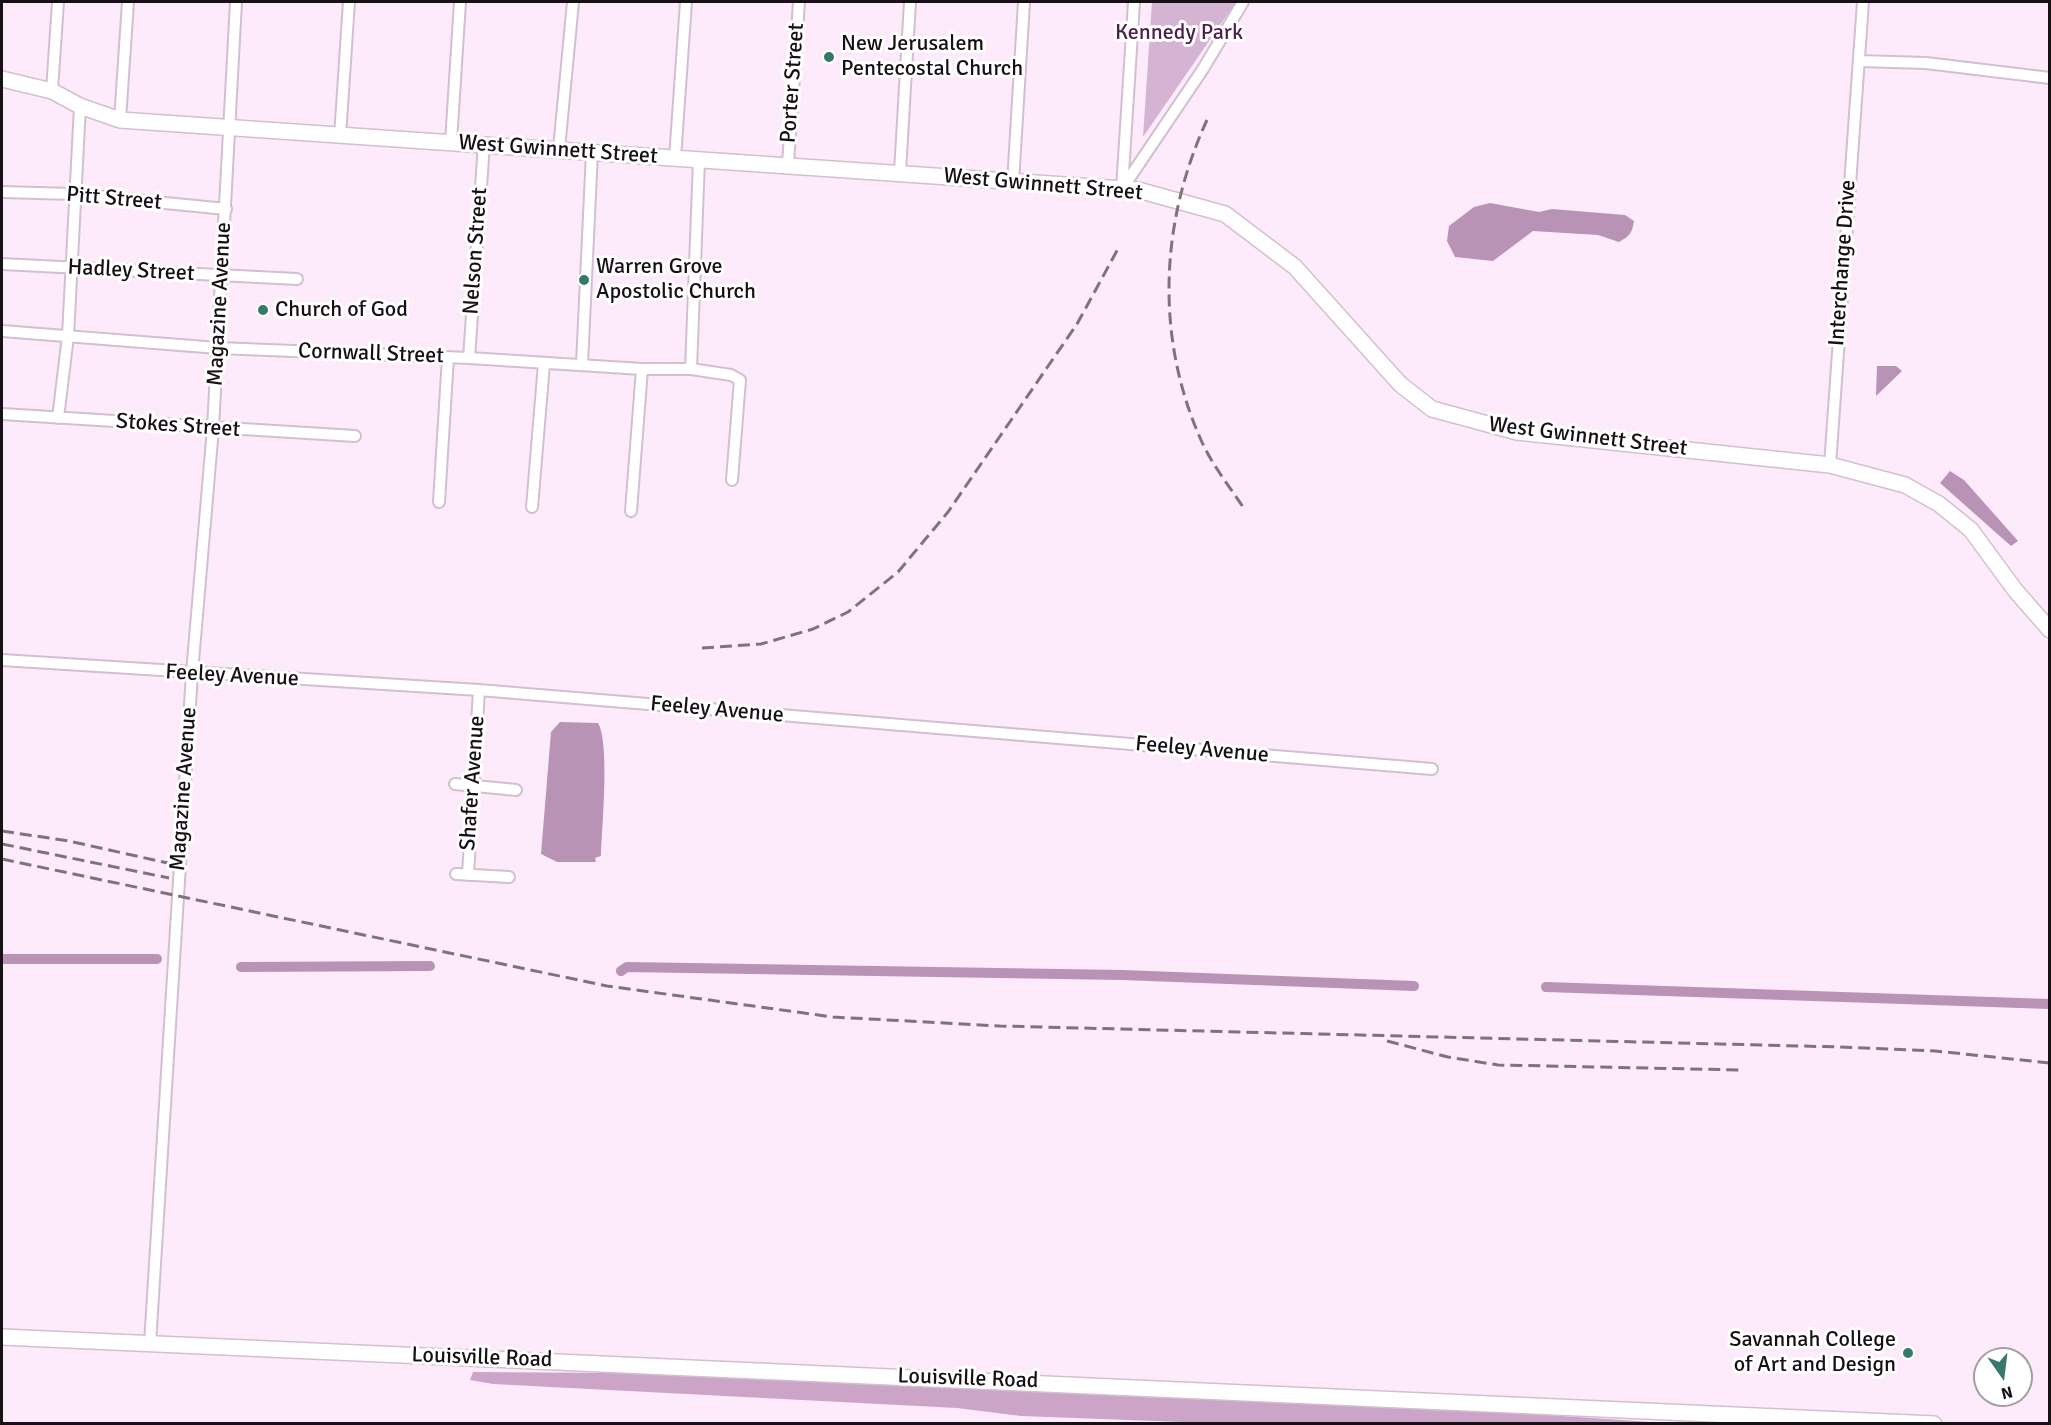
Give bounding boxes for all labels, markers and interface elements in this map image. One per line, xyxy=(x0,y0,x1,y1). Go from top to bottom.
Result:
park label: Kennedy Park xyxy=(1115,20,1243,46)
street label: Porter Street xyxy=(776,22,810,144)
place label: New Jerusalem Pentecostal Church xyxy=(841,31,1023,82)
marker: New Jerusalem Pentecostal Church xyxy=(822,50,836,64)
street label: West Gwinnett Street xyxy=(457,130,659,170)
street label: West Gwinnett Street xyxy=(942,163,1144,207)
street label: Interchange Drive xyxy=(1824,179,1862,347)
street label: Pitt Street xyxy=(65,182,163,216)
street label: Nelson Street xyxy=(458,186,494,316)
street label: Magazine Avenue xyxy=(203,221,237,387)
street label: Hadley Street xyxy=(67,254,195,288)
place label: Warren Grove Apostolic Church xyxy=(596,254,756,306)
marker: Warren Grove Apostolic Church xyxy=(577,273,591,287)
place label: Church of God xyxy=(275,297,408,323)
marker: Church of God xyxy=(256,303,270,317)
street label: Cornwall Street xyxy=(298,338,444,370)
street label: Stokes Street xyxy=(115,408,241,444)
street label: West Gwinnett Street xyxy=(1487,412,1689,462)
street label: Feeley Avenue xyxy=(165,659,299,693)
street label: Feeley Avenue xyxy=(649,691,785,729)
street label: Magazine Avenue xyxy=(165,706,203,872)
street label: Shafer Avenue xyxy=(455,715,491,851)
street label: Feeley Avenue xyxy=(1134,731,1270,769)
place label: Savannah College of Art and Design xyxy=(1729,1327,1896,1378)
street label: Louisville Road xyxy=(411,1342,553,1374)
marker: Savannah College of Art and Design xyxy=(1901,1346,1915,1360)
north arrow xyxy=(1973,1347,2033,1407)
street label: Louisville Road xyxy=(897,1363,1039,1395)
text: N xyxy=(1999,1381,2015,1404)

